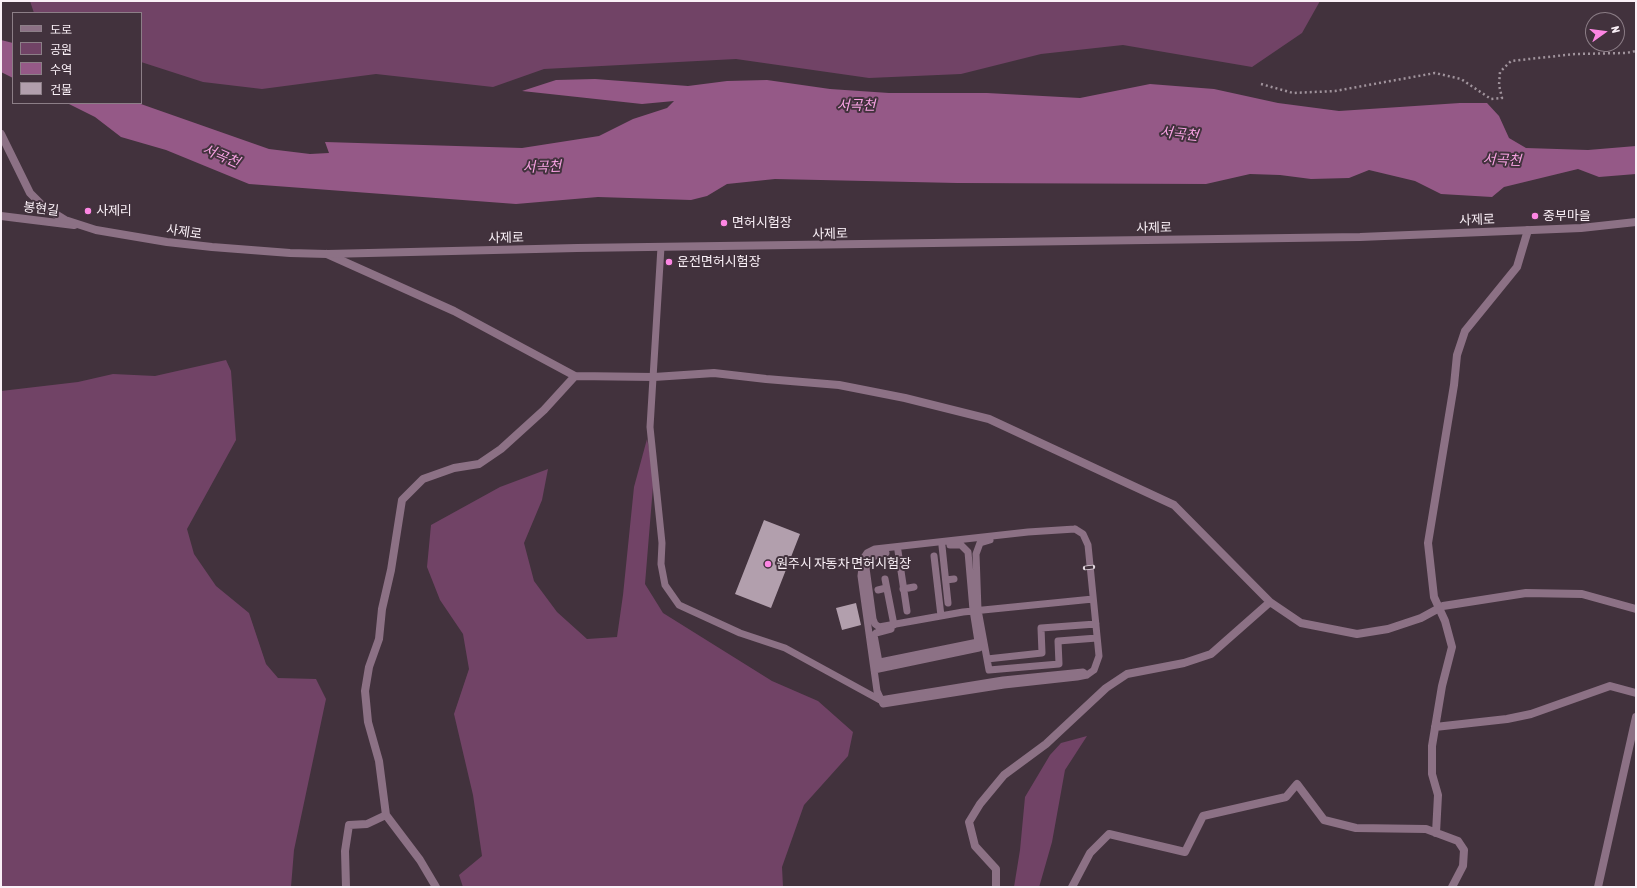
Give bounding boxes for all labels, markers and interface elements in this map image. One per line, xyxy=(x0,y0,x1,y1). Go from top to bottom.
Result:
legend xyxy=(12,12,142,104)
north arrow xyxy=(1585,12,1625,52)
text: 도로 xyxy=(50,23,72,37)
text: N xyxy=(1609,25,1622,34)
text: 공원 xyxy=(50,43,72,57)
text: 수역 xyxy=(50,63,72,77)
text: 건물 xyxy=(50,83,72,97)
water label: 서곡천 xyxy=(837,98,875,114)
water label: 서곡천 xyxy=(1159,124,1199,144)
water label: 서곡천 xyxy=(200,141,242,171)
water label: 서곡천 xyxy=(1482,151,1522,169)
water label: 서곡천 xyxy=(522,158,562,176)
street label: 봉현길 xyxy=(22,199,60,219)
place label: 사제리 xyxy=(96,203,132,219)
marker: 사제리 xyxy=(83,206,93,216)
place label: 중부마을 xyxy=(1543,208,1591,224)
marker: 중부마을 xyxy=(1530,211,1540,221)
street label: 사제로 xyxy=(1459,212,1495,228)
place label: 면허시험장 xyxy=(732,215,792,231)
marker: 면허시험장 xyxy=(719,218,729,228)
street label: 사제로 xyxy=(1136,220,1172,236)
street label: 사제로 xyxy=(165,222,203,242)
street label: 사제로 xyxy=(812,226,848,242)
street label: 사제로 xyxy=(488,230,524,246)
place label: 운전면허시험장 xyxy=(677,254,761,270)
marker: 운전면허시험장 xyxy=(664,257,674,267)
place label: 원주시 자동차 면허시험장 xyxy=(776,556,911,572)
marker: 원주시 자동차 면허시험장 xyxy=(763,559,773,569)

